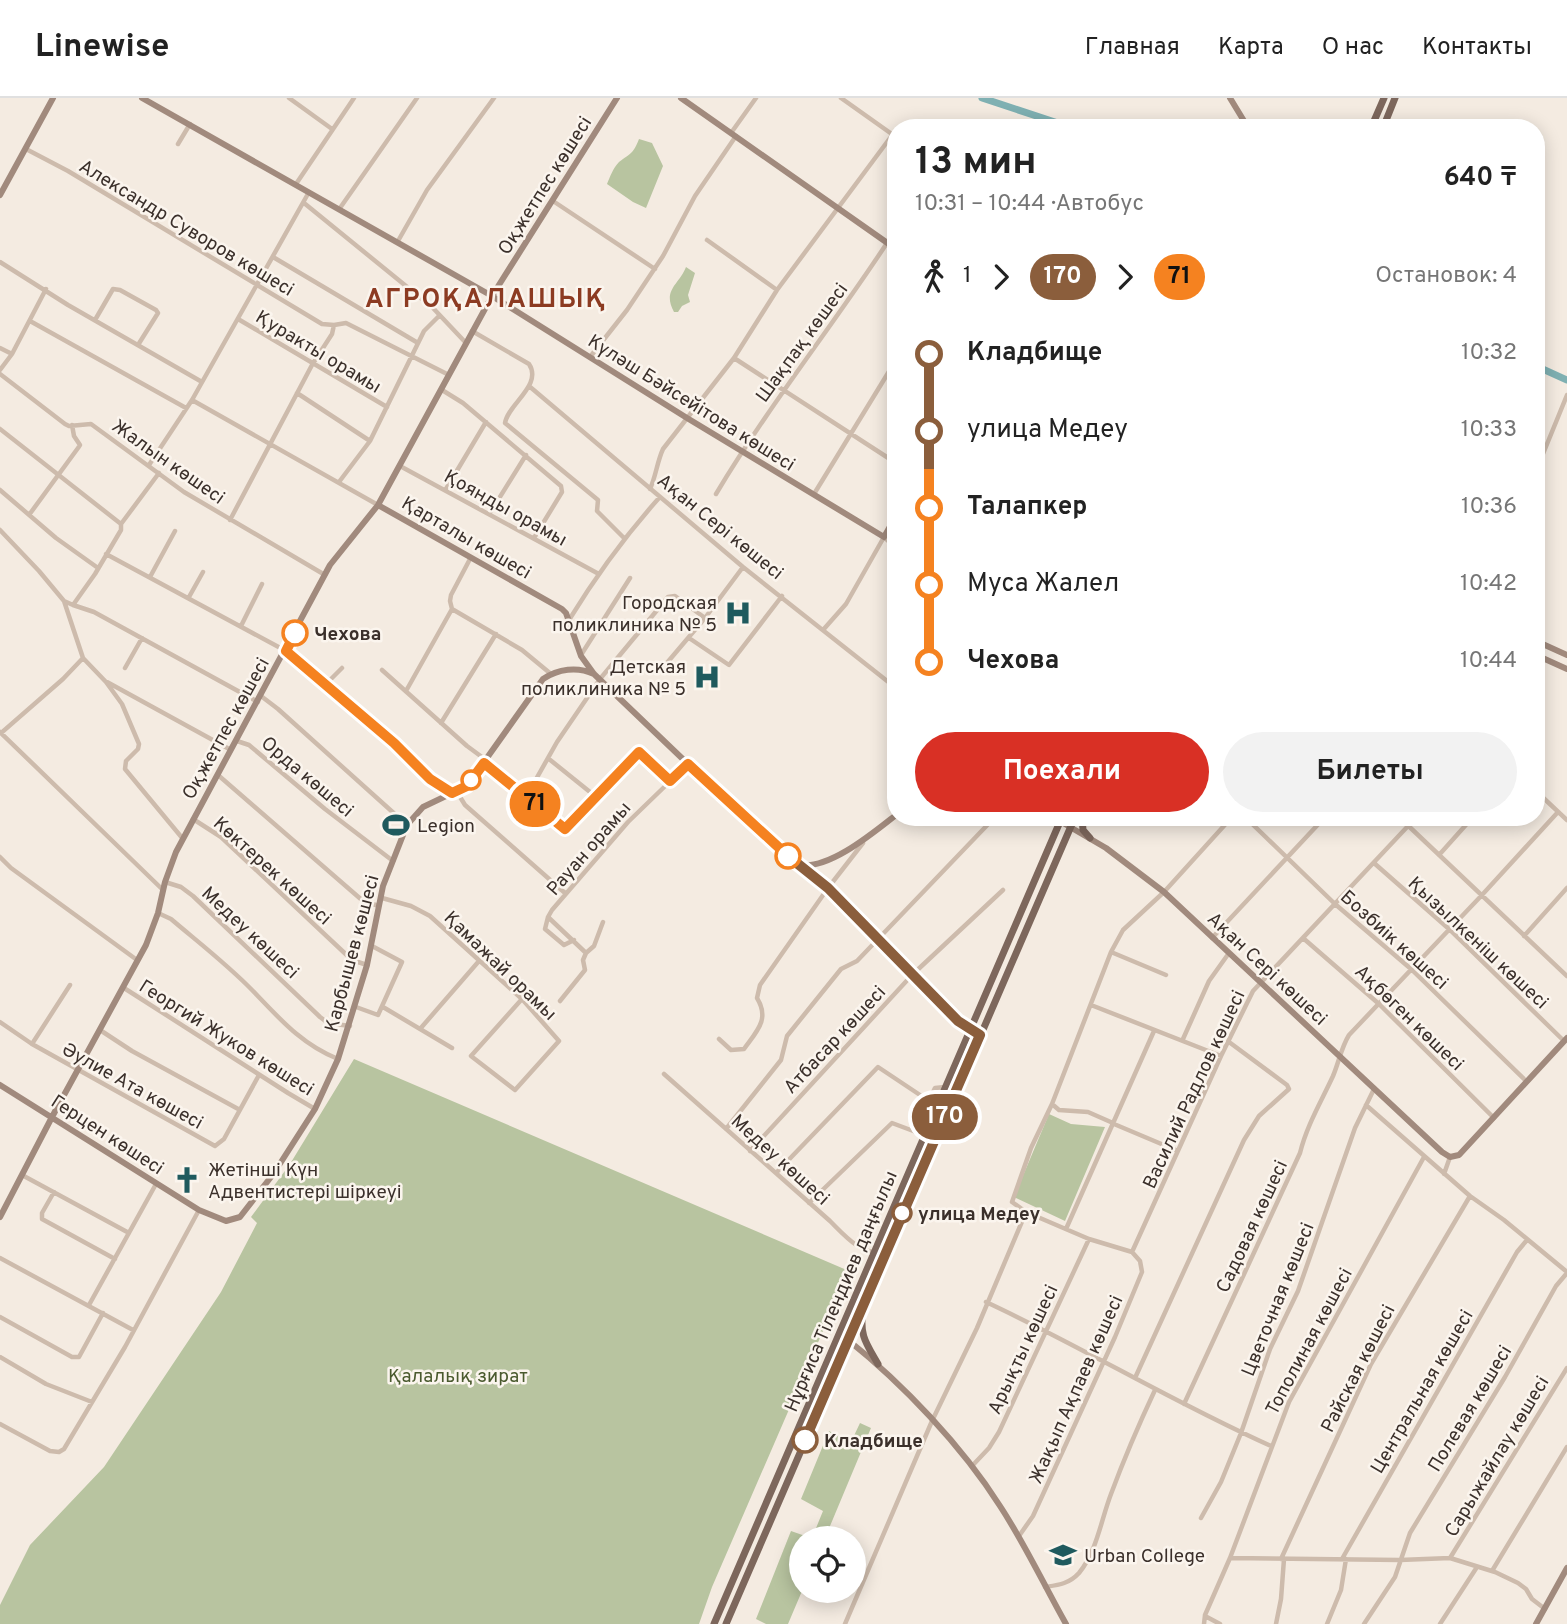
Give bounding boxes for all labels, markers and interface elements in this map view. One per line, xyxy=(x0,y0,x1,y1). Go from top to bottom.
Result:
text: Linewise xyxy=(35,27,169,69)
text: Главная xyxy=(1085,33,1180,63)
text: Карта xyxy=(1218,33,1284,63)
text: О нас xyxy=(1322,33,1384,63)
text: Контакты xyxy=(1422,33,1532,63)
street label: Оқжетпес көшесі xyxy=(493,112,598,260)
text: 13 мин xyxy=(915,139,1037,188)
street label: Александр Суворов көшесі xyxy=(74,155,298,303)
text: 640 ₸ xyxy=(1444,162,1517,195)
text: 10:31 – 10:44 · Автобус xyxy=(915,190,1144,219)
icon: walk xyxy=(915,258,953,296)
icon: forward xyxy=(982,258,1020,296)
icon: forward xyxy=(1106,258,1144,296)
text: 1 xyxy=(963,262,972,291)
text: 170 xyxy=(1044,262,1082,292)
text: 71 xyxy=(1168,262,1191,292)
text: Остановок: 4 xyxy=(1375,262,1517,291)
street label: Шақпақ көшесі xyxy=(751,279,854,408)
district label: АГРОҚАЛАШЫҚ xyxy=(365,284,607,317)
street label: Қуракты орамы xyxy=(251,306,385,400)
street label: Күләш Бәйсейітова көшесі xyxy=(583,330,799,477)
text: Кладбище xyxy=(967,337,1102,370)
text: 10:32 xyxy=(1461,339,1517,368)
text: улица Медеу xyxy=(967,414,1128,447)
street label: Жалын көшесі xyxy=(107,415,229,510)
text: 10:33 xyxy=(1461,416,1517,445)
street label: Қоянды орамы xyxy=(439,465,571,552)
street label: Ақан Сері көшесі xyxy=(652,469,788,586)
text: Талапкер xyxy=(967,491,1087,524)
street label: Қарталы көшесі xyxy=(397,492,535,586)
text: 10:36 xyxy=(1461,493,1517,522)
text: Муса Жалел xyxy=(967,568,1119,601)
text: 10:42 xyxy=(1460,570,1517,599)
place label: Городская поликлиника № 5 xyxy=(552,592,717,638)
hospital icon: Городская поликлиника № 5 xyxy=(723,598,753,628)
marker: Чехова xyxy=(282,620,308,646)
place label: Чехова xyxy=(314,623,381,647)
text: Чехова xyxy=(967,645,1059,678)
text: 10:44 xyxy=(1460,647,1517,676)
street label: Оқжетпес көшесі xyxy=(178,654,276,804)
place label: Детская поликлиника № 5 xyxy=(521,656,686,702)
hospital icon: Детская поликлиника № 5 xyxy=(692,662,722,692)
street label: Орда көшесі xyxy=(255,732,358,823)
button: Поехали xyxy=(915,732,1209,812)
button: Билеты xyxy=(1223,732,1517,812)
unlabelled marker xyxy=(461,770,481,790)
line badge: 71 xyxy=(504,781,566,827)
text: 71 xyxy=(524,789,546,819)
street label: Рауан орамы xyxy=(542,797,637,901)
sports icon: Legion xyxy=(381,810,411,840)
street label: Көктерек көшесі xyxy=(208,812,336,931)
place label: Legion xyxy=(417,815,475,839)
unlabelled marker xyxy=(775,843,801,869)
street label: Карбышев көшесі xyxy=(320,872,385,1035)
street label: Қызылкеніш көшесі xyxy=(1402,872,1553,1015)
street label: Медеу көшесі xyxy=(196,882,303,985)
street label: Бозбиік көшесі xyxy=(1335,886,1453,995)
street label: Қамажай орамы xyxy=(438,906,561,1026)
street label: Ақан Сері көшесі xyxy=(1202,908,1332,1031)
street label: Ақбөген көшесі xyxy=(1349,960,1468,1077)
street label: Георгий Жуков көшесі xyxy=(134,975,318,1102)
street label: Атбасар көшесі xyxy=(779,981,892,1099)
street label: Василий Радлов көшесі xyxy=(1138,987,1251,1193)
street label: Әулие Ата көшесі xyxy=(57,1038,207,1136)
street label: Герцен көшесі xyxy=(46,1090,168,1181)
line badge: 170 xyxy=(905,1094,985,1140)
text: 170 xyxy=(926,1102,964,1132)
street label: Медеу көшесі xyxy=(725,1110,834,1211)
street label: Садовая көшесі xyxy=(1212,1157,1294,1297)
place label: Жетінші Күн Адвентистері шіркеуі xyxy=(208,1159,402,1205)
church icon: Жетінші Күн Адвентистері шіркеуі xyxy=(172,1165,202,1195)
street label: Нұрғиса Тілендиев даңғылы xyxy=(780,1168,904,1416)
marker: улица Медеу xyxy=(892,1203,912,1223)
place label: улица Медеу xyxy=(918,1203,1040,1227)
street label: Цветочная көшесі xyxy=(1237,1219,1321,1380)
street label: Тополиная көшесі xyxy=(1261,1264,1359,1420)
street label: Арықты көшесі xyxy=(983,1281,1064,1419)
street label: Жақып Ақпаев көшесі xyxy=(1024,1292,1129,1488)
street label: Райская көшесі xyxy=(1316,1301,1401,1437)
street label: Центральная көшесі xyxy=(1366,1306,1479,1478)
street label: Полевая көшесі xyxy=(1423,1341,1518,1477)
park label: Қалалық зират xyxy=(388,1365,528,1389)
street label: Сарыжайлау көшесі xyxy=(1440,1372,1555,1542)
marker: Кладбище xyxy=(792,1427,818,1453)
place label: Кладбище xyxy=(824,1430,923,1454)
map controls xyxy=(789,1526,866,1603)
button: locate xyxy=(789,1526,866,1603)
school or university icon: Urban College xyxy=(1048,1540,1078,1570)
place label: Urban College xyxy=(1084,1545,1205,1569)

